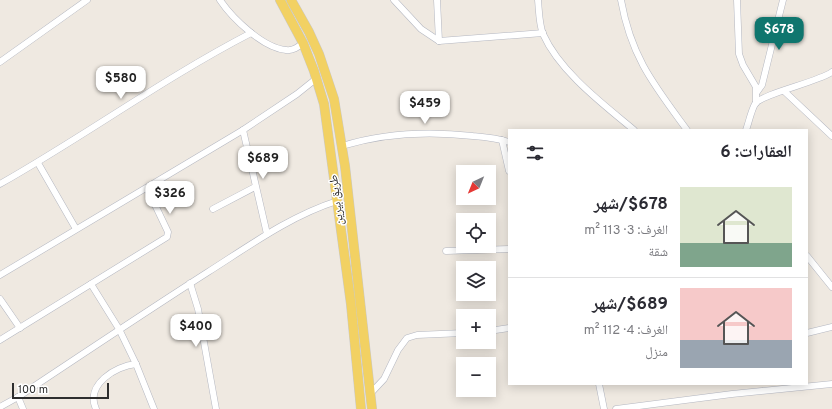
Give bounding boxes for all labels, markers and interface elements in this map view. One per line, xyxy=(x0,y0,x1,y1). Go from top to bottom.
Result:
pin: $678 xyxy=(755,17,803,51)
text: $678 xyxy=(764,22,794,38)
pin: $580 xyxy=(97,66,145,100)
text: $580 xyxy=(105,71,137,87)
pin: $459 xyxy=(401,91,449,125)
text: $459 xyxy=(409,96,441,112)
icon: filters xyxy=(524,142,546,164)
text: العقارات: 6 xyxy=(720,142,792,164)
pin: $689 xyxy=(239,146,287,180)
text: $689 xyxy=(247,151,279,167)
north arrow xyxy=(456,165,496,205)
map controls xyxy=(456,165,496,397)
street label: طريق بيرين xyxy=(326,174,348,226)
pin: $326 xyxy=(146,181,194,215)
text: $326 xyxy=(154,186,186,202)
text: $678/شهر xyxy=(594,194,668,216)
icon: home xyxy=(712,203,760,251)
button: locate xyxy=(456,213,496,253)
text: الغرف: 3 · 113 m² xyxy=(584,223,668,239)
text: شقة xyxy=(649,245,668,261)
button: layers xyxy=(456,261,496,301)
text: $689/شهر xyxy=(592,294,668,316)
icon: home xyxy=(712,304,760,352)
button: + xyxy=(456,309,496,349)
pin: $400 xyxy=(172,314,220,348)
text: $400 xyxy=(179,319,213,335)
text: الغرف: 4 · 112 m² xyxy=(584,323,668,339)
text: منزل xyxy=(645,345,668,361)
button: − xyxy=(456,357,496,397)
scale bar xyxy=(12,381,109,400)
text: 100 m xyxy=(18,383,48,397)

